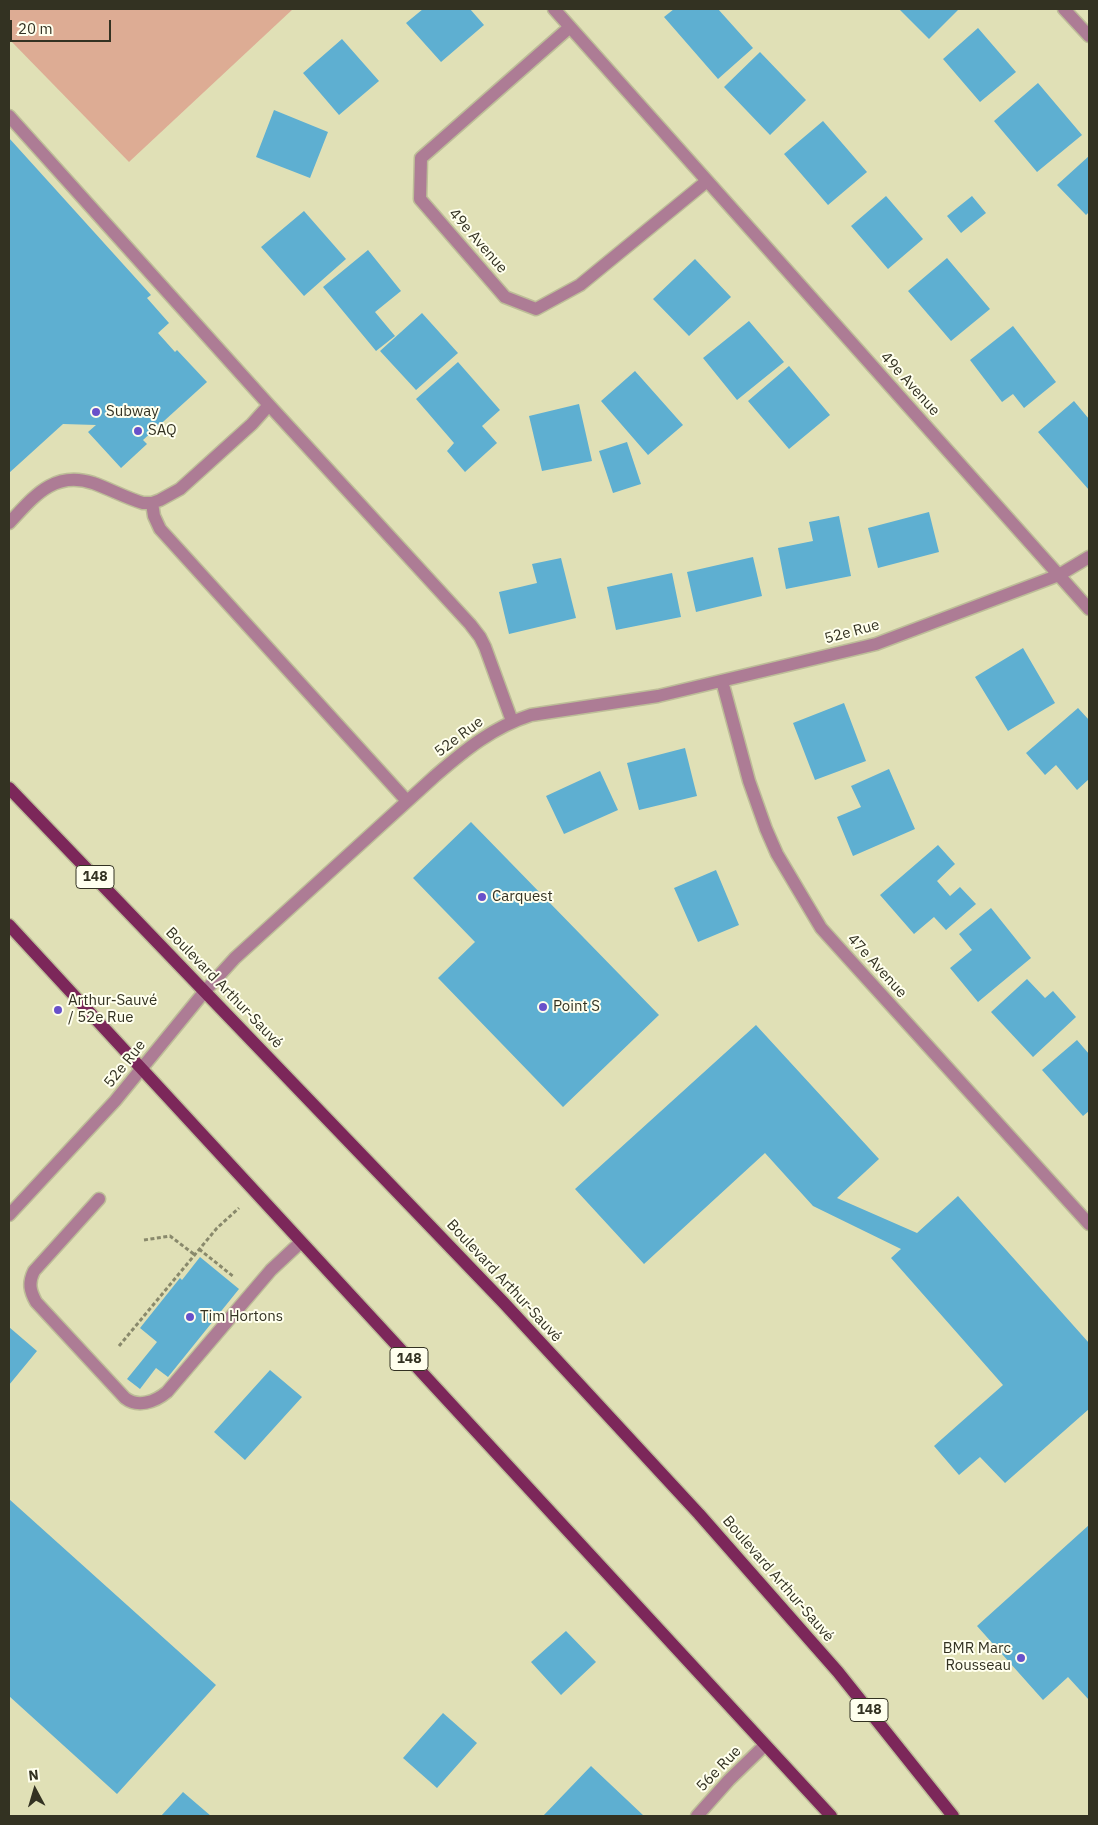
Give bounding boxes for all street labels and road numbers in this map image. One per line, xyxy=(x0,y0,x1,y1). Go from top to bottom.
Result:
street label: 49e Avenue xyxy=(445,205,511,277)
street label: 49e Avenue xyxy=(877,348,943,420)
street label: 52e Rue xyxy=(823,616,881,648)
street label: 52e Rue xyxy=(431,713,487,761)
road number: 148 xyxy=(76,866,114,889)
street label: Boulevard Arthur-Sauvé xyxy=(162,924,286,1052)
street label: 47e Avenue xyxy=(844,930,910,1002)
street label: 52e Rue xyxy=(100,1037,150,1091)
street label: Boulevard Arthur-Sauvé xyxy=(443,1216,565,1346)
road number: 148 xyxy=(390,1348,428,1370)
street label: Boulevard Arthur-Sauvé xyxy=(718,1512,838,1646)
road number: 148 xyxy=(850,1698,888,1722)
street label: 56e Rue xyxy=(693,1743,745,1795)

